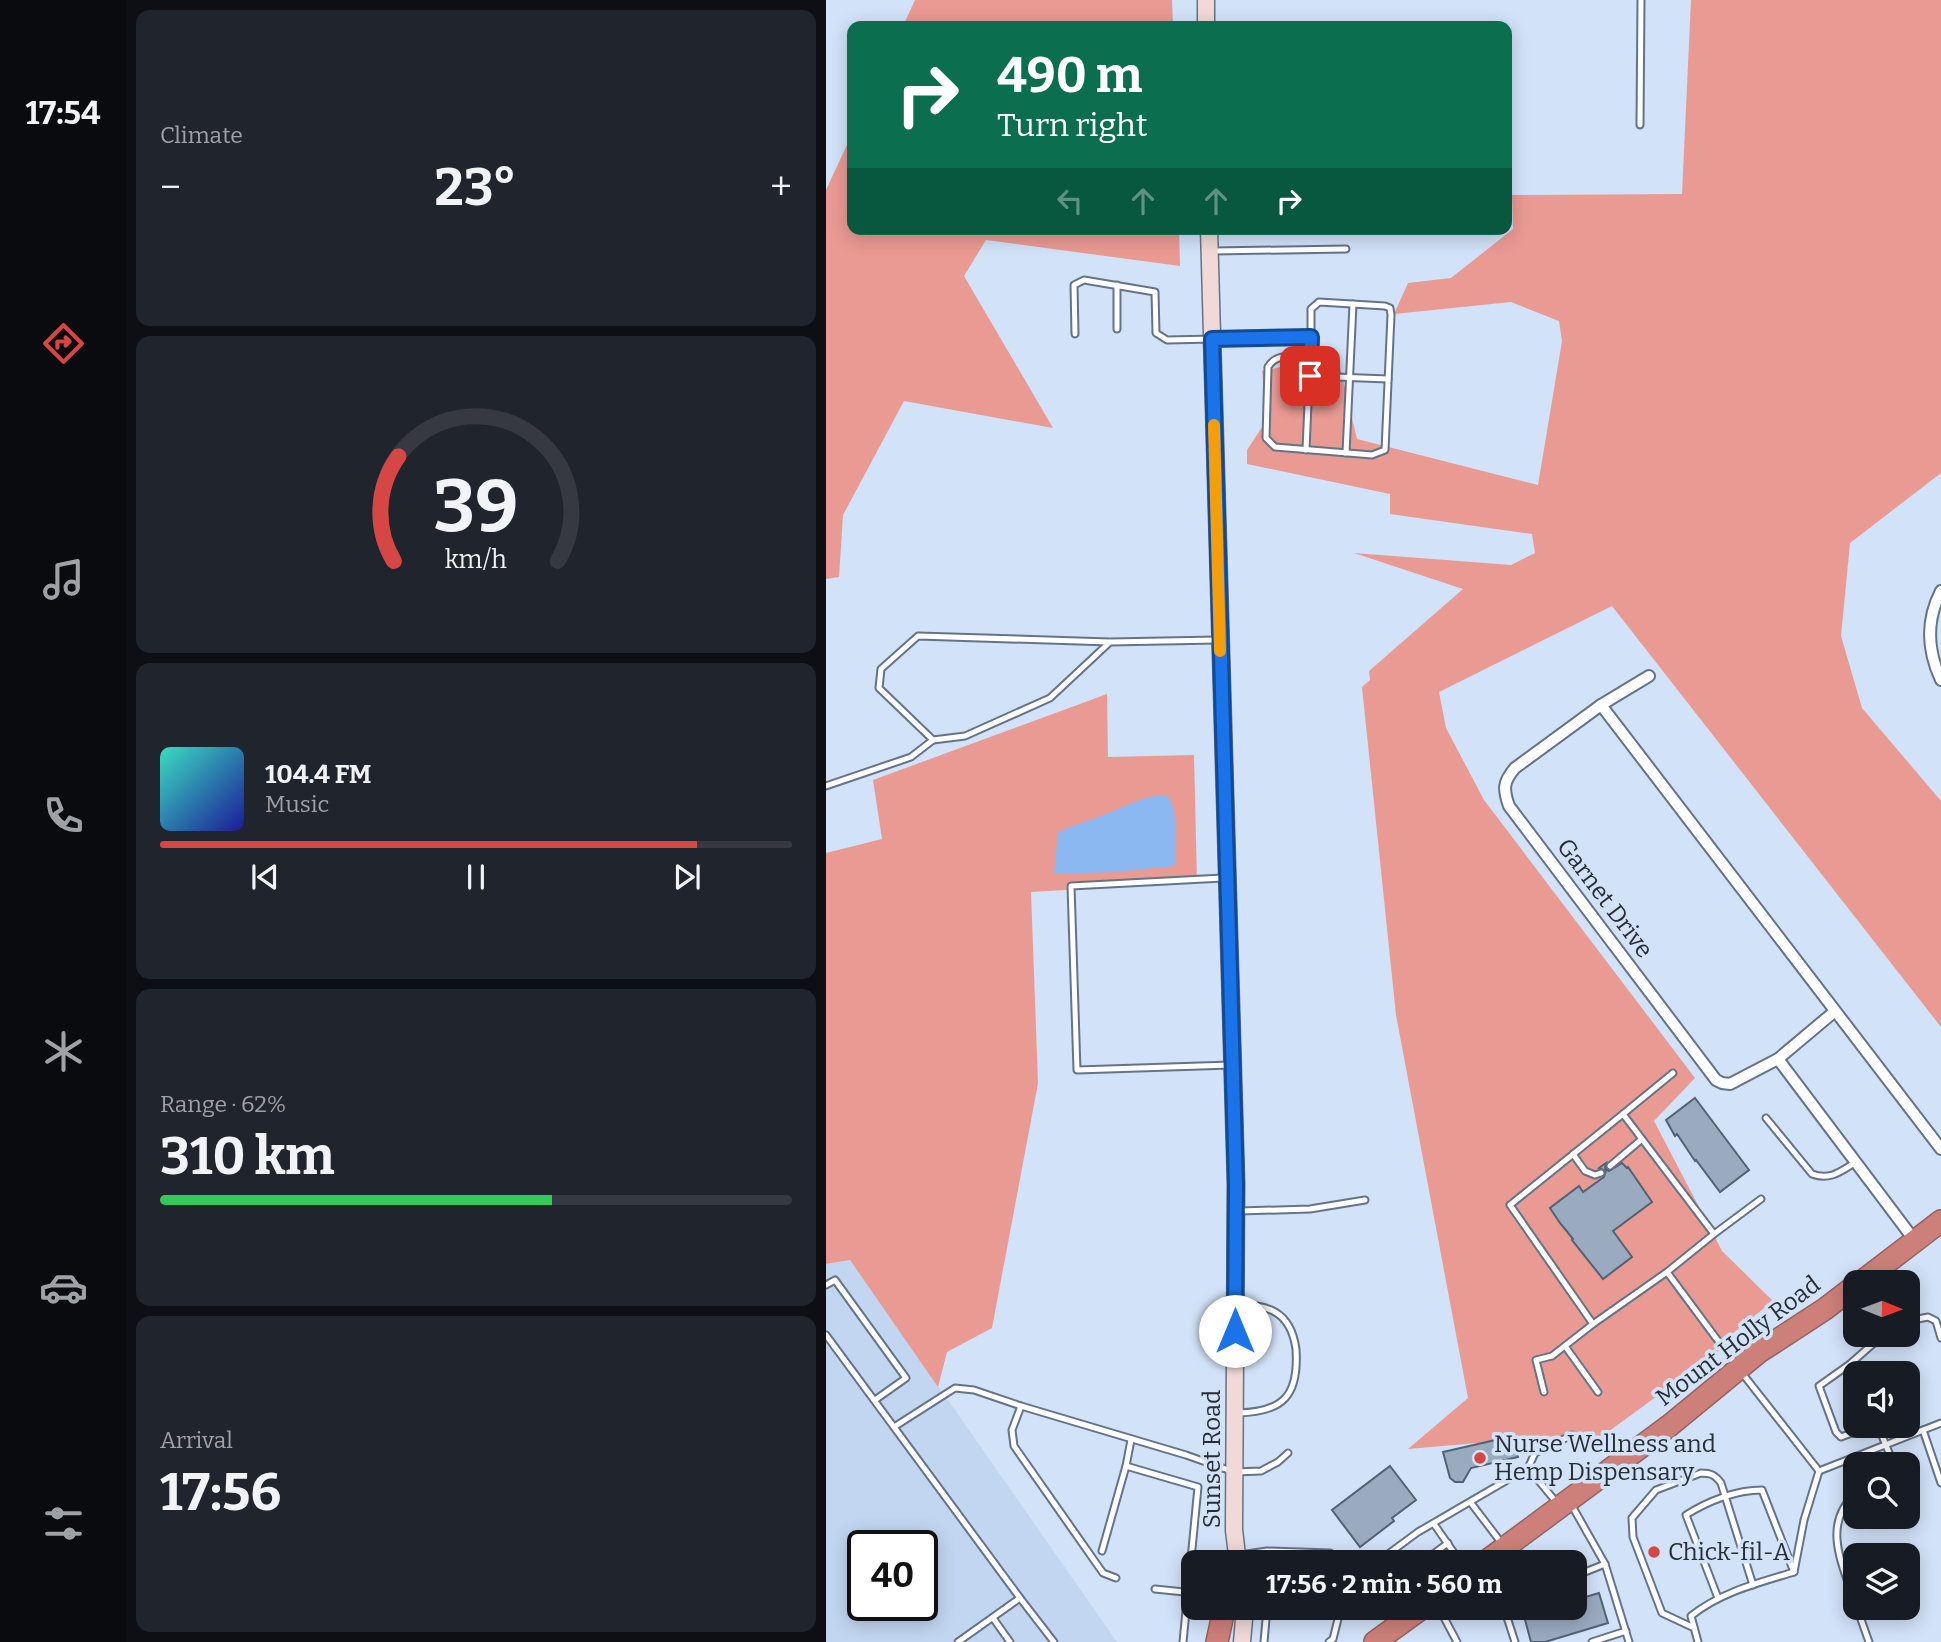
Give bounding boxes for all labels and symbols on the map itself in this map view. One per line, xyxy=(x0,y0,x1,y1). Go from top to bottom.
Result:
pin xyxy=(1280,346,1340,406)
street label: Garnet Drive xyxy=(1551,833,1659,963)
street label: Mount Holly Road xyxy=(1650,1270,1826,1412)
north arrow xyxy=(1843,1270,1920,1348)
position arrow xyxy=(1198,1294,1272,1368)
street label: Sunset Road xyxy=(1198,1390,1226,1528)
place label: Nurse Wellness and Hemp Dispensary xyxy=(1494,1430,1716,1486)
marker: Nurse Wellness and Hemp Dispensary xyxy=(1472,1450,1488,1466)
speed limit sign: 40 xyxy=(847,1530,938,1621)
place label: Chick-fil-A xyxy=(1668,1538,1790,1566)
marker: Chick-fil-A xyxy=(1646,1544,1662,1560)

